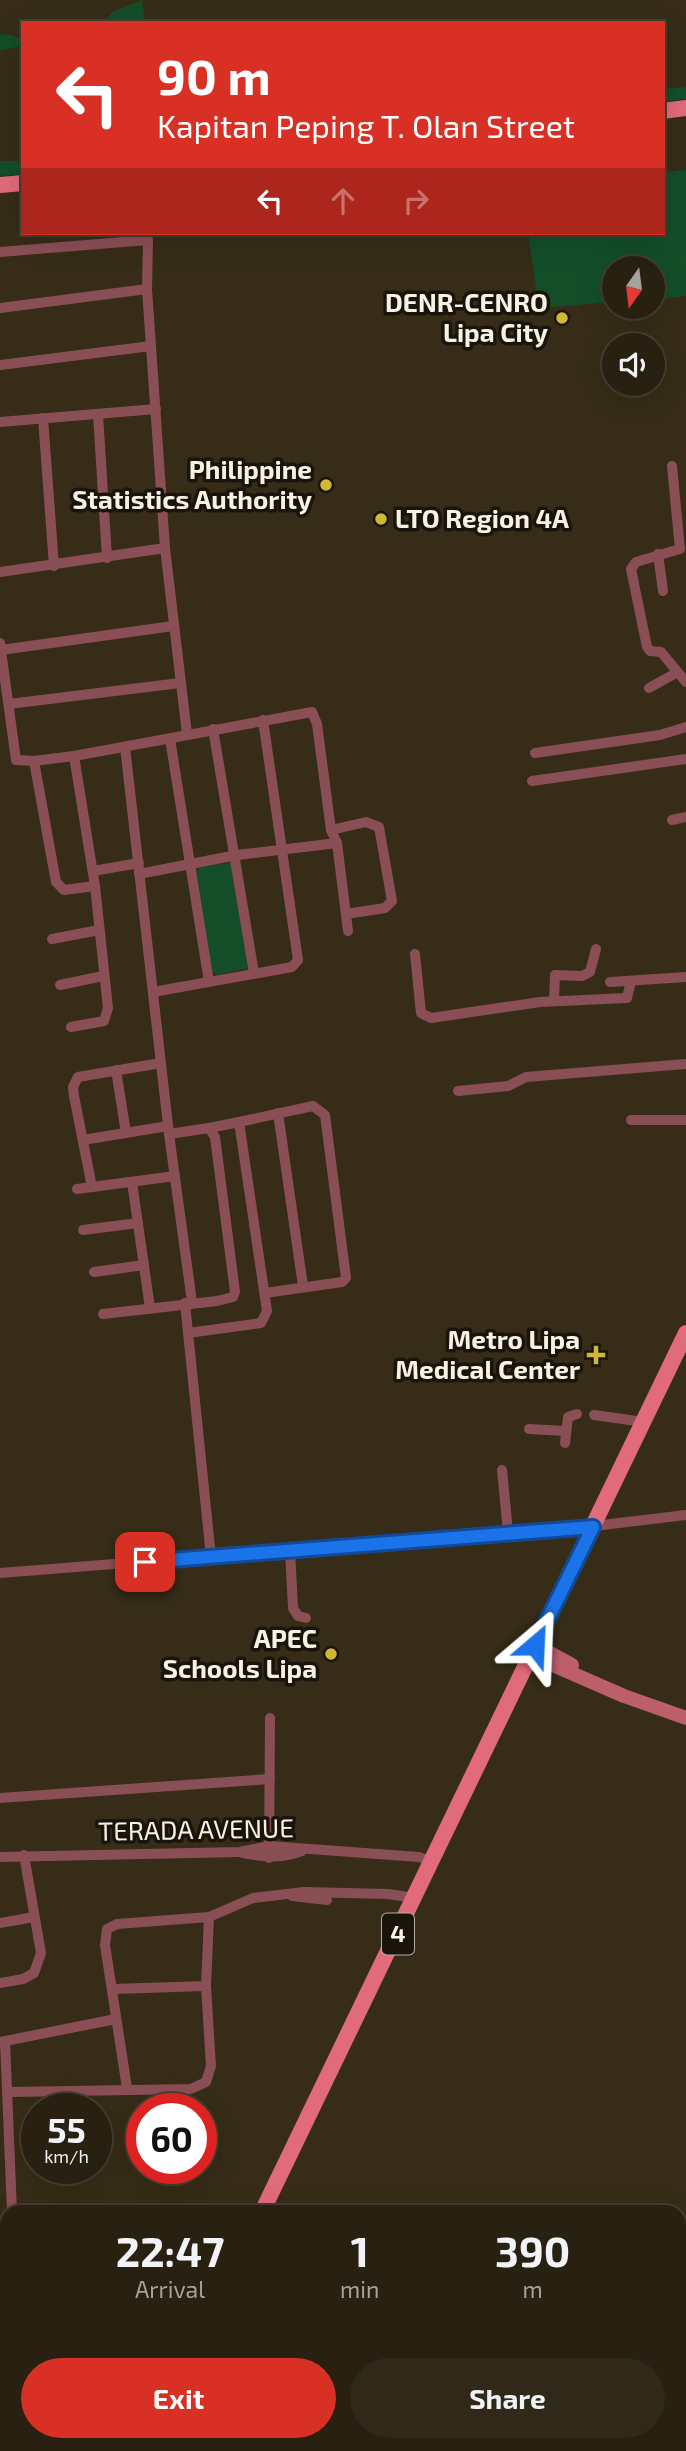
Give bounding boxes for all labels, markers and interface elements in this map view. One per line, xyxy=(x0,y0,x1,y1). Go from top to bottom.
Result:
text: 90 m xyxy=(157,46,271,105)
icon: left xyxy=(42,49,133,140)
text: Kapitan Peping T. Olan Street xyxy=(157,106,575,144)
icon: left xyxy=(251,182,289,220)
icon: ahead xyxy=(324,182,362,220)
icon: right xyxy=(397,182,435,220)
north arrow xyxy=(602,256,665,318)
map controls xyxy=(602,256,665,396)
place label: DENR-CENRO Lipa City xyxy=(385,286,548,348)
marker: DENR-CENRO Lipa City xyxy=(554,310,570,326)
button: sound xyxy=(602,333,665,396)
place label: Philippine Statistics Authority xyxy=(72,453,312,515)
marker: Philippine Statistics Authority xyxy=(318,477,334,493)
place label: LTO Region 4A xyxy=(395,502,569,533)
marker: LTO Region 4A xyxy=(373,511,389,527)
place label: Metro Lipa Medical Center xyxy=(395,1323,580,1384)
marker: Metro Lipa Medical Center xyxy=(586,1345,606,1365)
pin xyxy=(115,1532,175,1592)
icon: arrive xyxy=(126,1543,164,1581)
position arrow xyxy=(498,1608,572,1682)
place label: APEC Schools Lipa xyxy=(163,1622,317,1683)
marker: APEC Schools Lipa xyxy=(323,1646,339,1662)
street label: TERADA AVENUE xyxy=(98,1811,294,1846)
road number: 4 xyxy=(382,1913,414,1954)
speed limit sign: 60 xyxy=(126,2093,217,2184)
text: 55 xyxy=(47,2108,86,2150)
text: km/h xyxy=(44,2145,89,2167)
text: 22:47 xyxy=(116,2225,224,2275)
text: 1 xyxy=(351,2225,369,2275)
text: 390 xyxy=(495,2225,570,2275)
text: Arrival xyxy=(135,2275,205,2303)
text: min xyxy=(340,2275,379,2303)
text: m xyxy=(523,2275,543,2303)
button: Exit xyxy=(21,2358,336,2438)
button: Share xyxy=(350,2358,665,2438)

